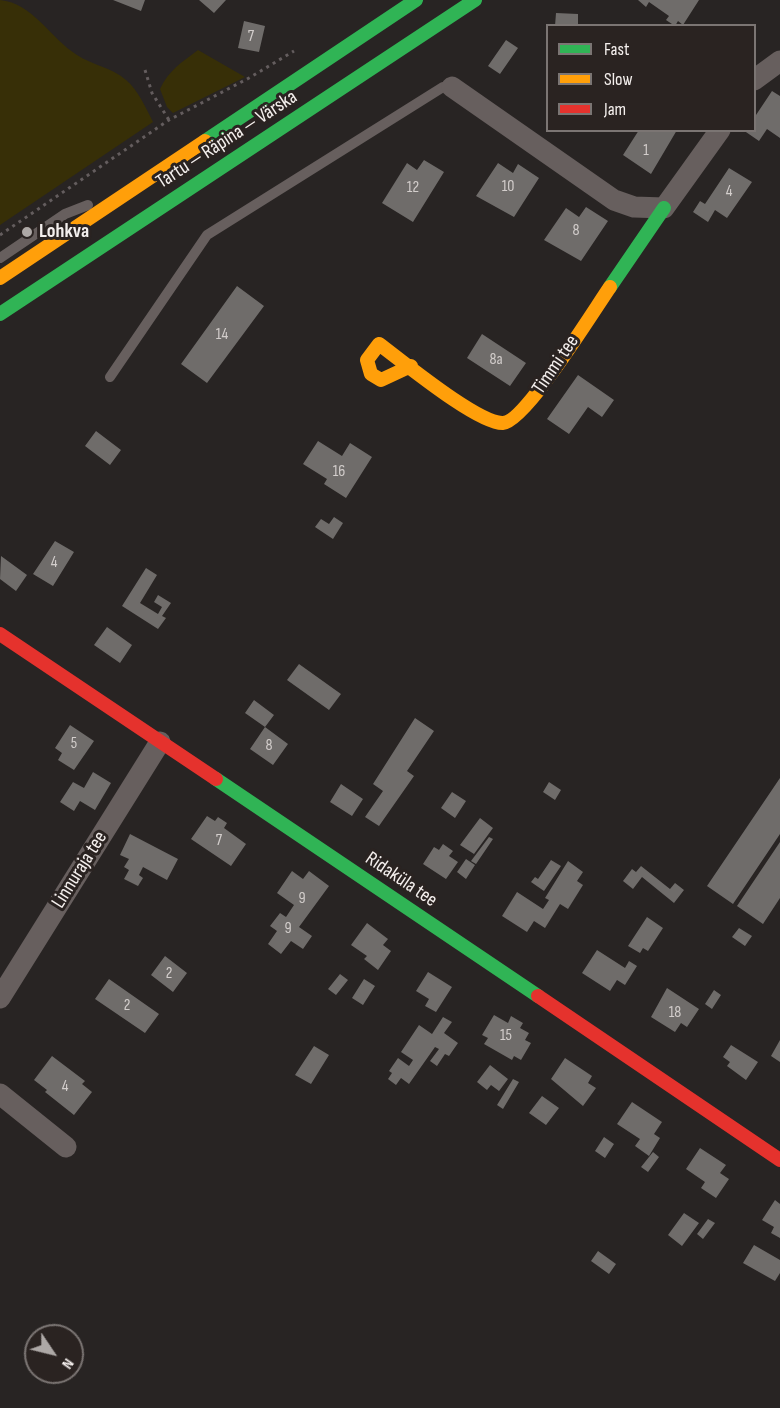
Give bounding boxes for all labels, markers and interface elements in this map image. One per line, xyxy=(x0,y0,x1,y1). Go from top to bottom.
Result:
legend xyxy=(546,24,756,132)
house number: 7 xyxy=(248,27,254,47)
text: Fast xyxy=(604,39,629,60)
text: Slow xyxy=(604,69,633,90)
street label: Tartu — Räpina — Värska xyxy=(152,86,302,194)
text: Jam xyxy=(604,99,626,120)
house number: 1 xyxy=(643,141,649,161)
house number: 10 xyxy=(502,177,514,197)
house number: 12 xyxy=(407,178,419,198)
house number: 4 xyxy=(726,182,732,202)
place label: Lohkva xyxy=(39,220,89,244)
house number: 8 xyxy=(572,221,580,241)
marker: Lohkva xyxy=(20,225,34,239)
house number: 14 xyxy=(216,325,228,345)
street label: Timmi tee xyxy=(527,331,585,399)
house number: 8a xyxy=(489,350,503,370)
house number: 16 xyxy=(333,462,345,482)
house number: 4 xyxy=(51,553,57,573)
house number: 5 xyxy=(71,734,77,754)
house number: 8 xyxy=(265,736,273,756)
street label: Linnuraja tee xyxy=(47,827,113,913)
house number: 7 xyxy=(216,831,222,851)
street label: Ridaküla tee xyxy=(360,847,442,913)
house number: 9 xyxy=(298,889,306,909)
house number: 9 xyxy=(284,919,292,939)
house number: 2 xyxy=(166,964,172,984)
house number: 2 xyxy=(124,996,130,1016)
house number: 18 xyxy=(669,1003,681,1023)
house number: 15 xyxy=(500,1026,512,1046)
house number: 4 xyxy=(62,1077,68,1097)
north arrow xyxy=(24,1324,84,1384)
text: N xyxy=(57,1355,78,1372)

